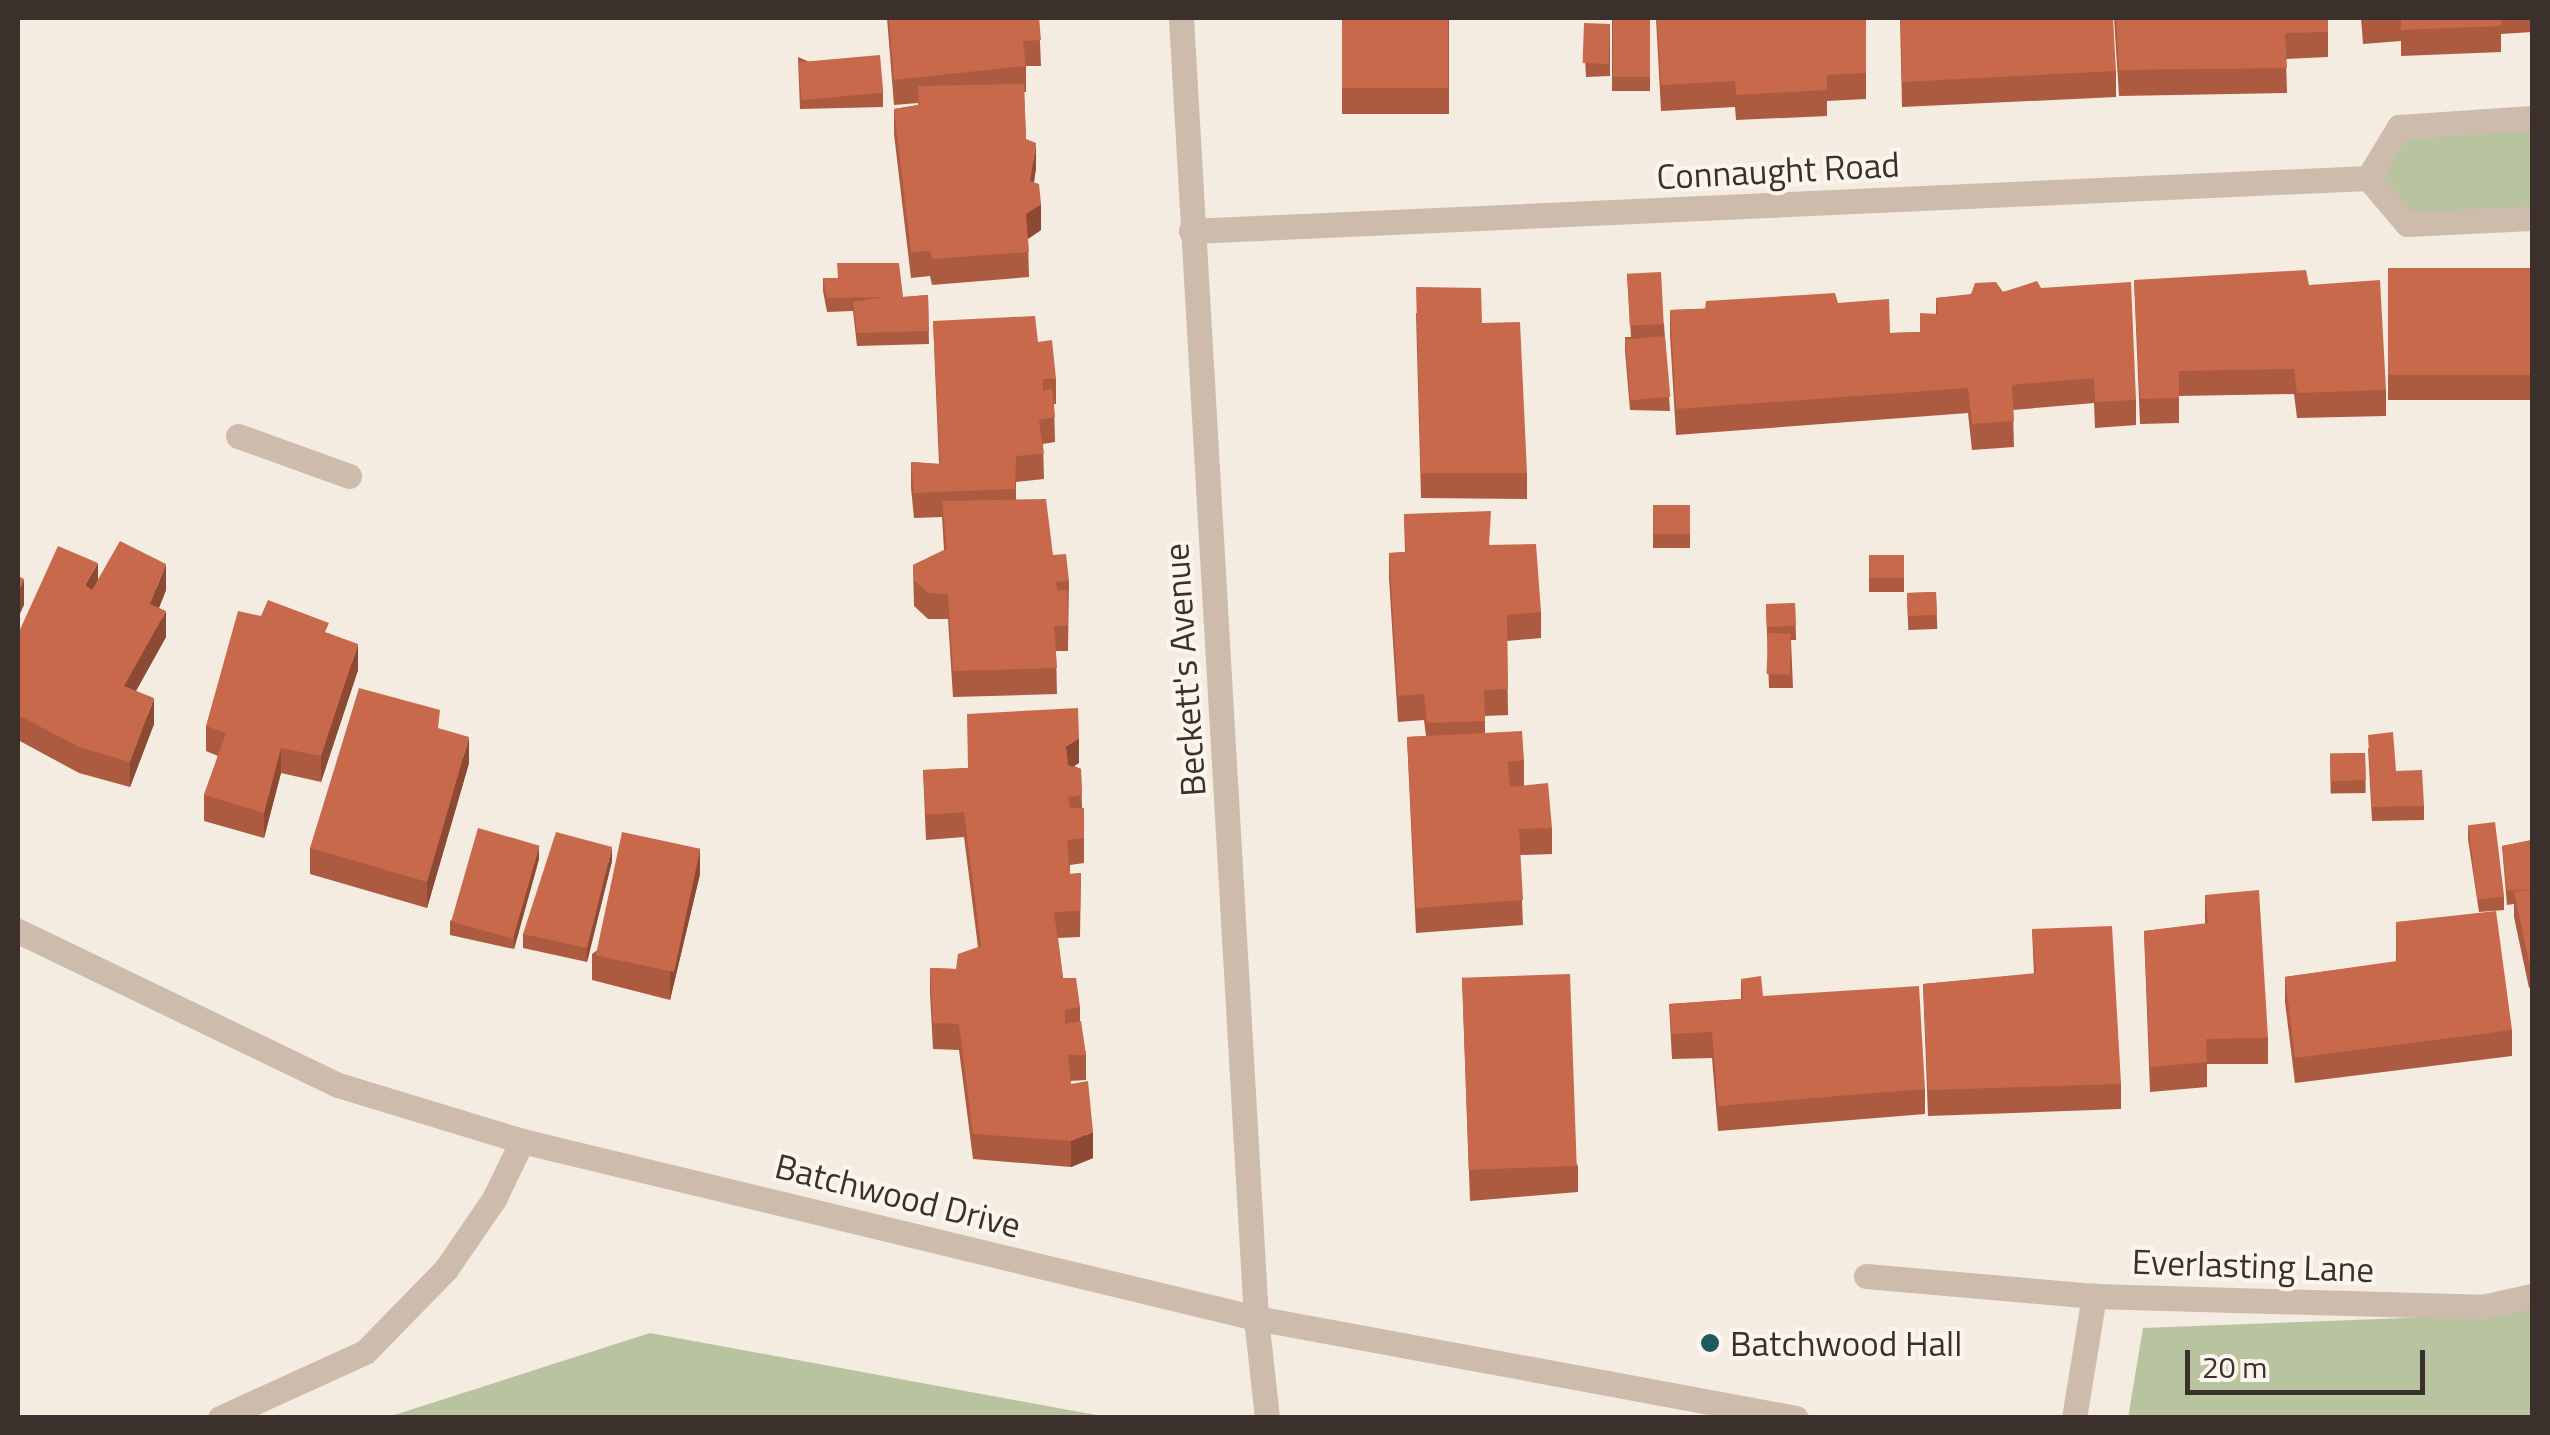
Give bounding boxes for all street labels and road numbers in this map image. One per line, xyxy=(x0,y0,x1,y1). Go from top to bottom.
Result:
street label: Connaught Road xyxy=(1655,143,1901,197)
street label: Beckett's Avenue xyxy=(1154,542,1214,798)
street label: Batchwood Drive xyxy=(771,1144,1025,1246)
street label: Everlasting Lane xyxy=(2131,1240,2375,1290)

